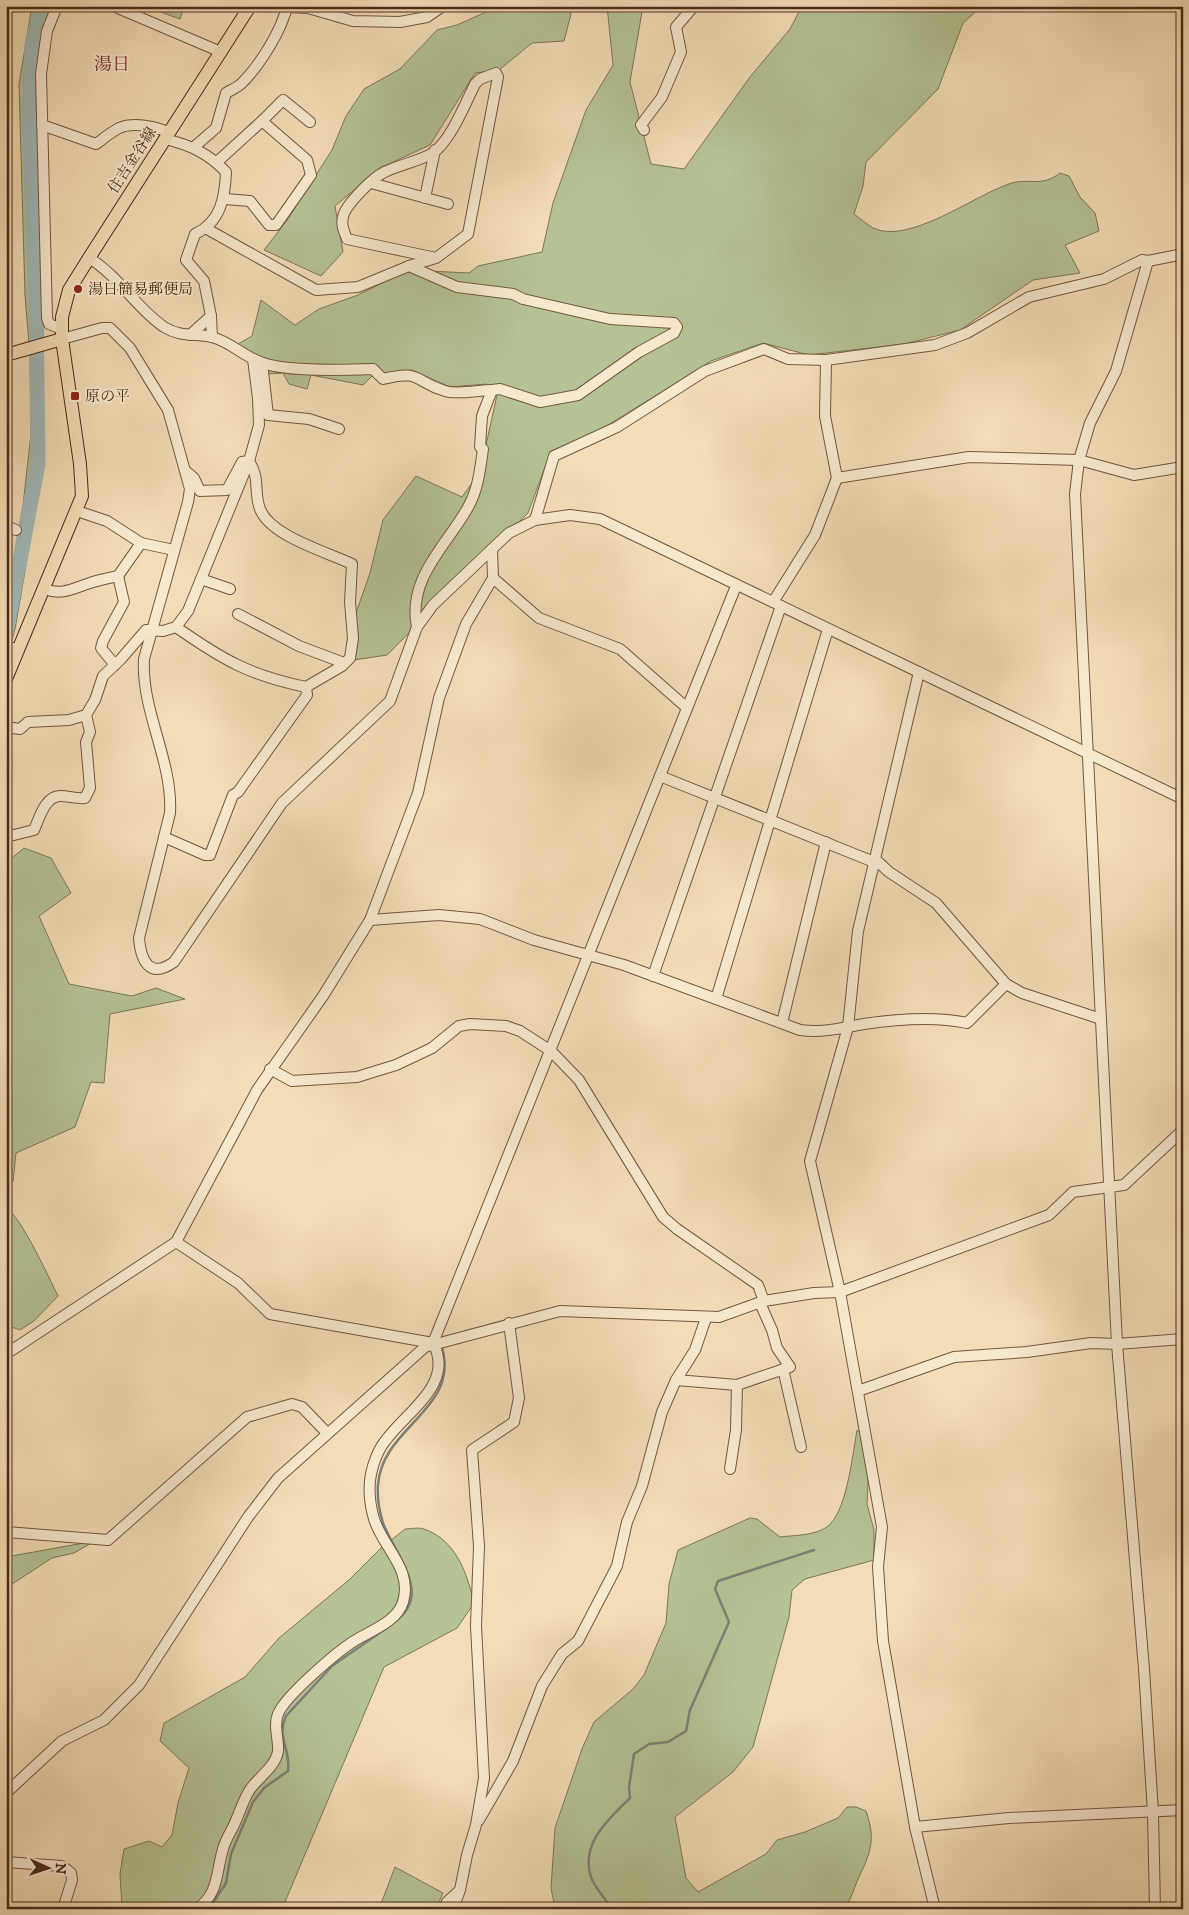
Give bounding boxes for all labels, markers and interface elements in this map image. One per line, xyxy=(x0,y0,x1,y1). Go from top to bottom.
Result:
district label: 湯日 xyxy=(94,54,130,76)
street label: 住吉金谷線 xyxy=(104,124,161,197)
place label: 湯日簡易郵便局 xyxy=(88,280,193,299)
marker: 湯日簡易郵便局 xyxy=(72,283,84,295)
place label: 原の平 xyxy=(85,387,130,406)
marker: 原の平 xyxy=(69,390,81,402)
north arrow xyxy=(22,1842,72,1892)
text: N xyxy=(51,1862,69,1875)

